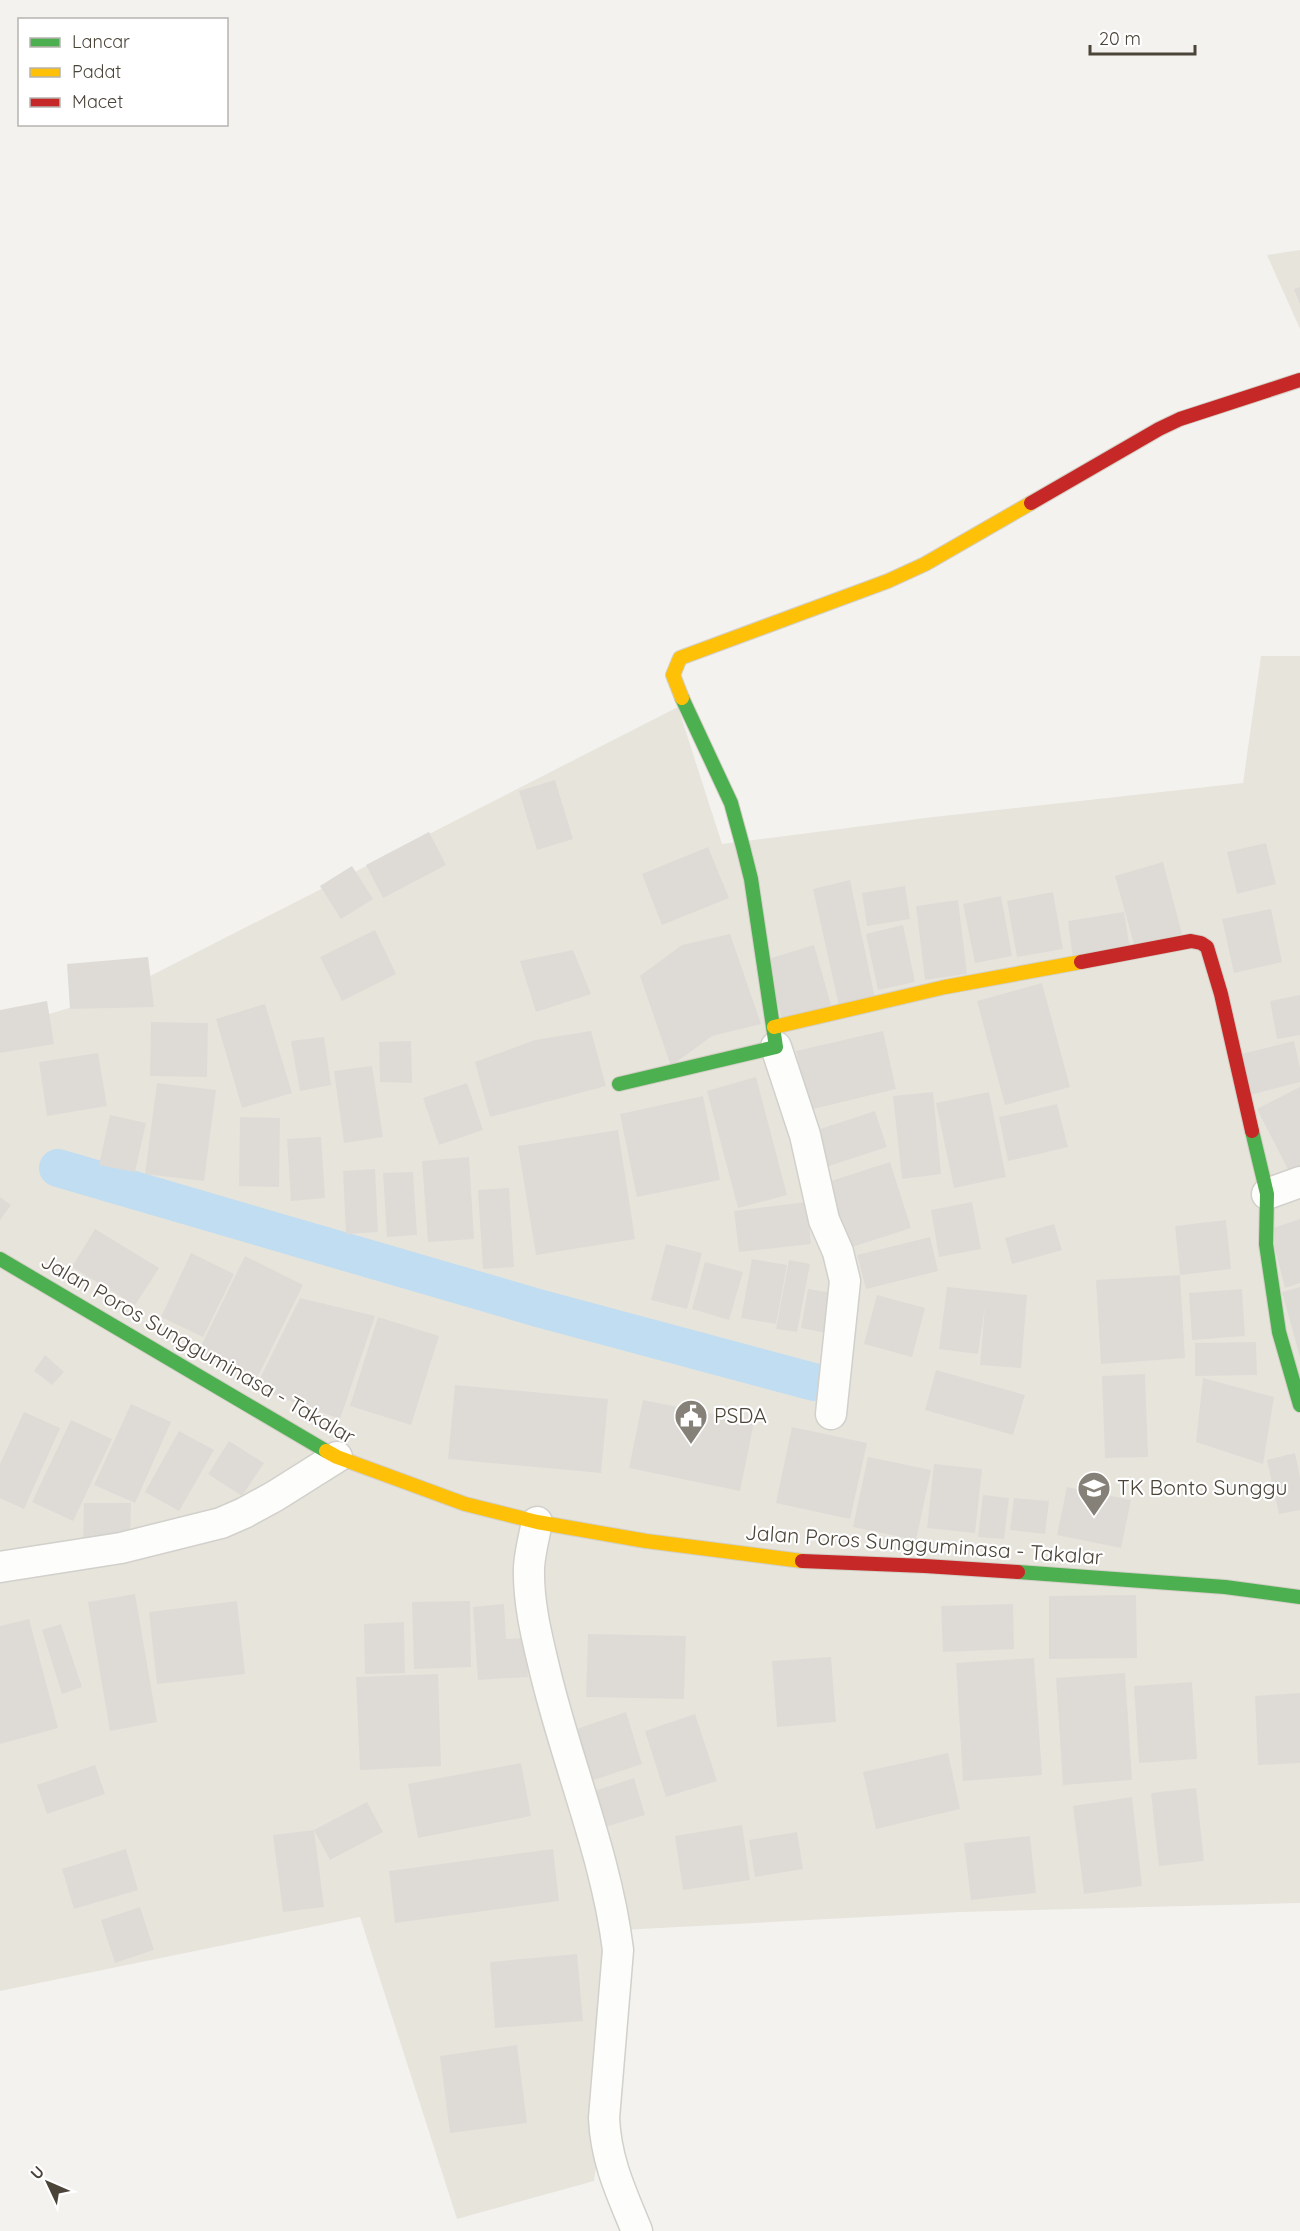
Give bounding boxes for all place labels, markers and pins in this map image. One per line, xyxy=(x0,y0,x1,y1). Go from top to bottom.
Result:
public building icon: PSDA xyxy=(673,1398,709,1445)
place label: PSDA xyxy=(714,1402,767,1428)
school or university icon: TK Bonto Sunggu xyxy=(1076,1470,1112,1517)
place label: TK Bonto Sunggu xyxy=(1117,1474,1287,1500)

